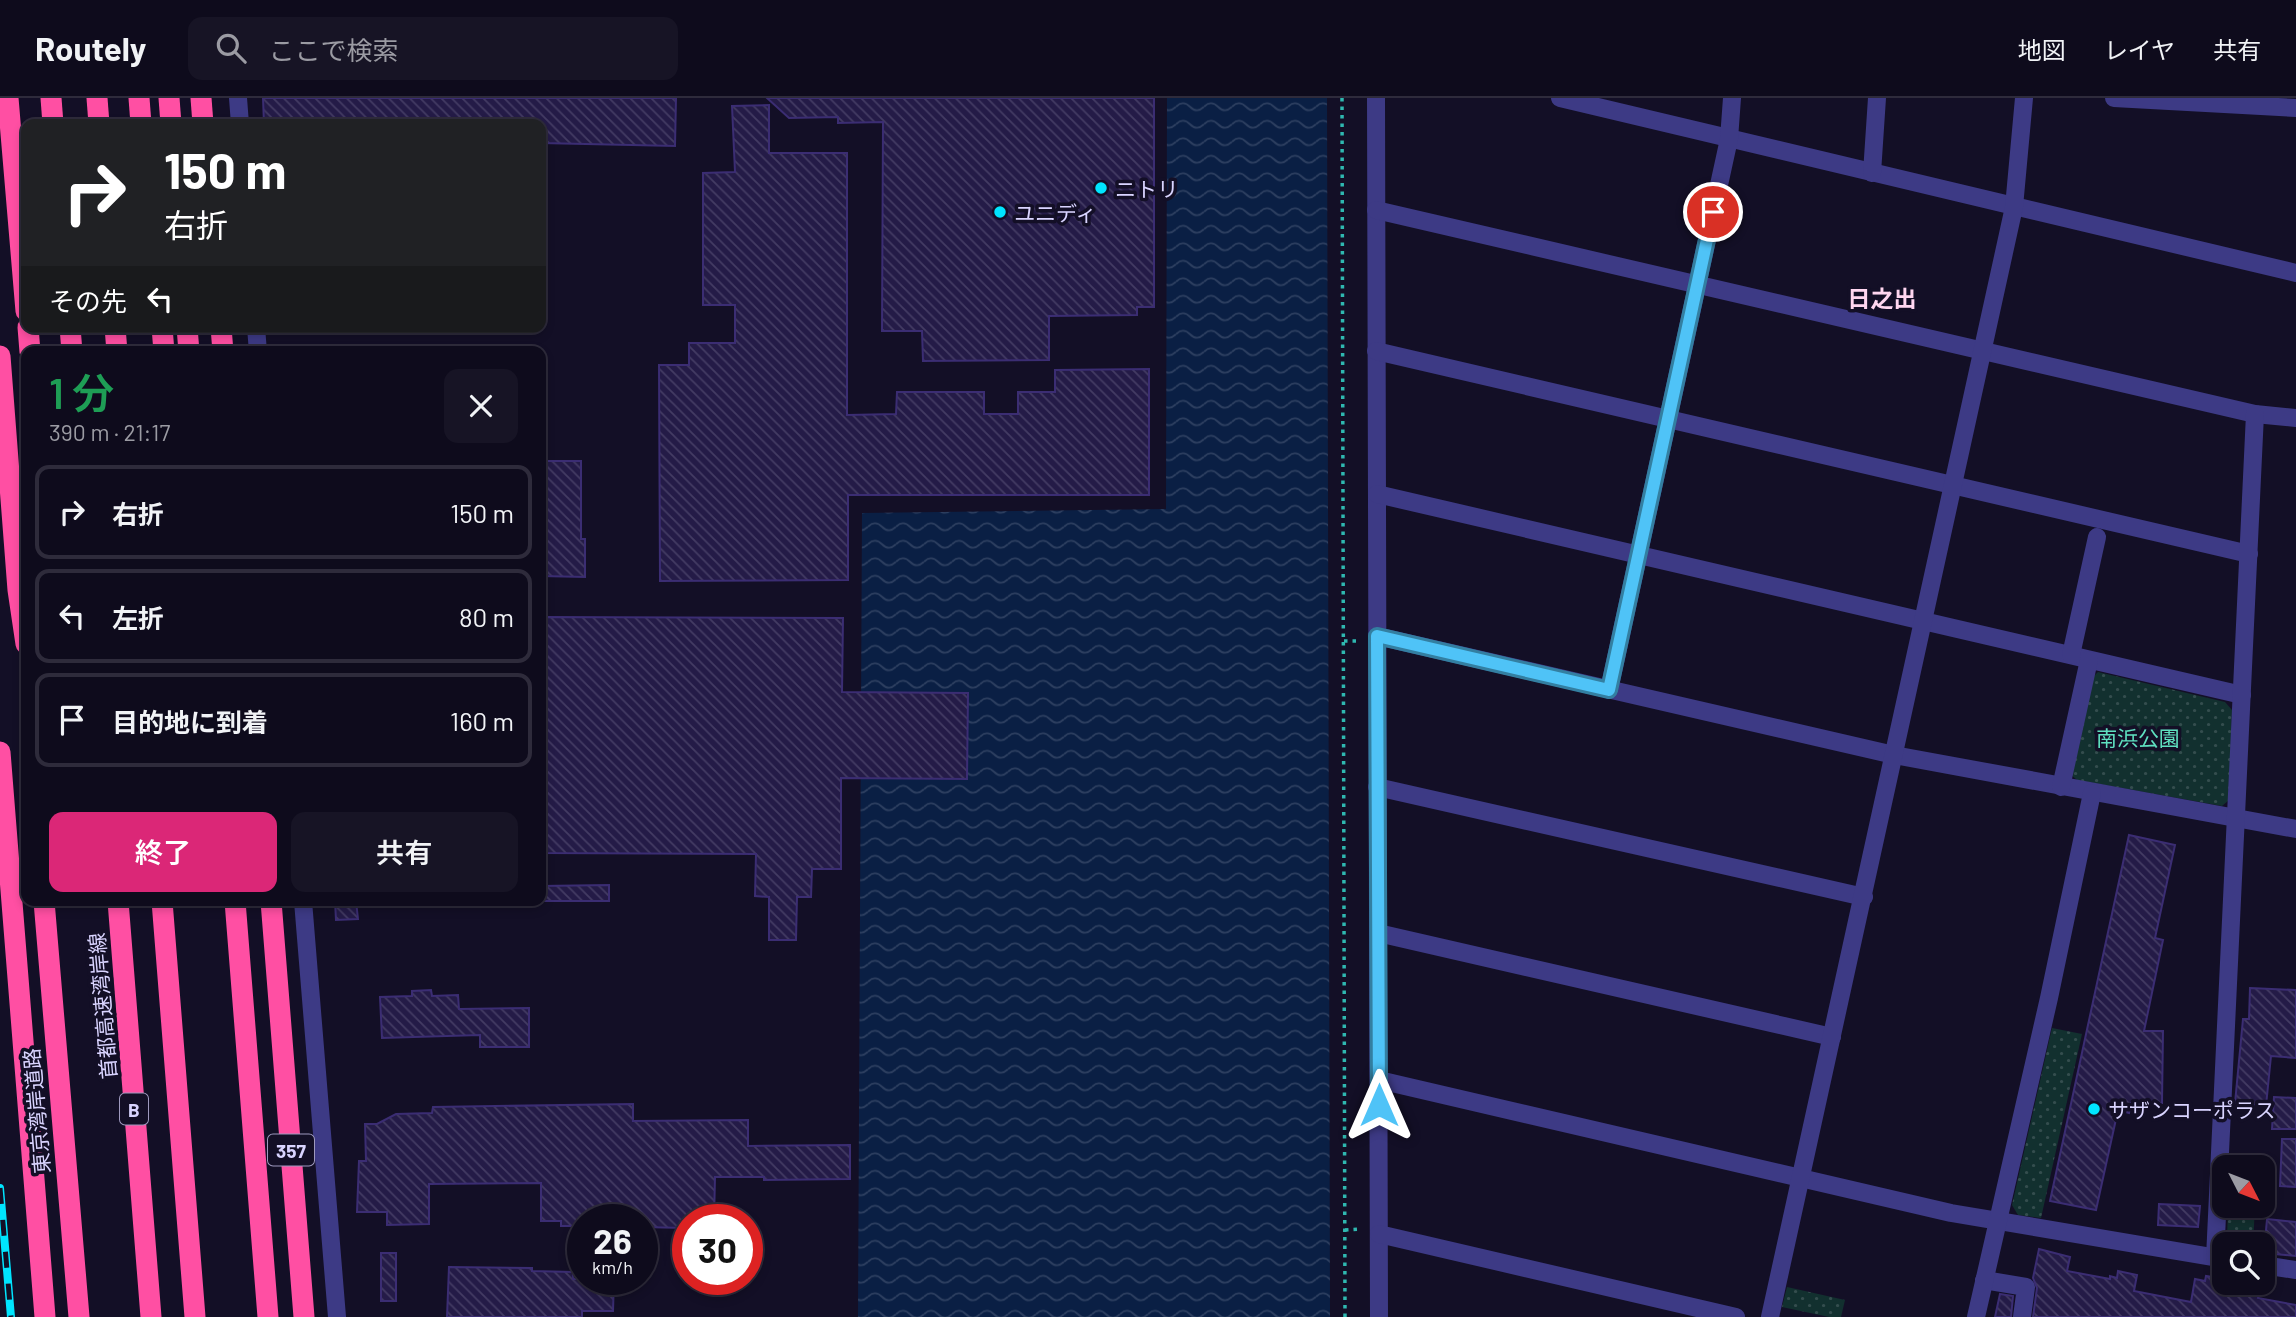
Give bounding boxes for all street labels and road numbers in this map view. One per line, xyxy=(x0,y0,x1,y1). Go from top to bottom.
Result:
street label: 首都高速湾岸線 xyxy=(83,932,121,1080)
street label: 東京湾岸道路 xyxy=(18,1047,54,1175)
road number: B xyxy=(120,1093,148,1124)
road number: 357 xyxy=(268,1134,314,1166)

